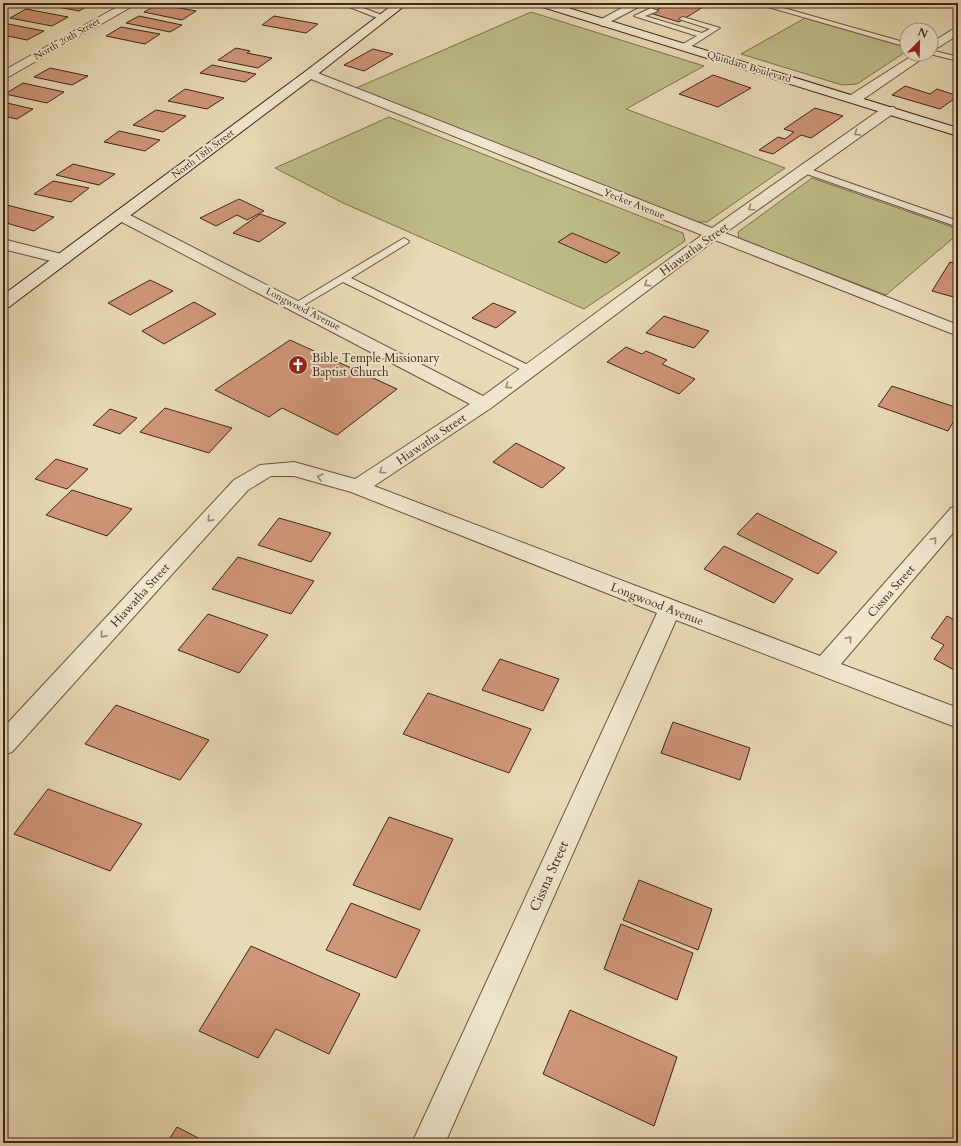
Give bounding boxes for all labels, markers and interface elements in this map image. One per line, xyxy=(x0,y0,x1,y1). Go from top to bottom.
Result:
street label: North 20th Street xyxy=(31,14,104,64)
north arrow xyxy=(899,22,939,62)
text: N xyxy=(915,24,930,42)
street label: Quindaro Boulevard xyxy=(705,48,793,87)
street label: North 18th Street xyxy=(169,125,238,182)
one-way arrow xyxy=(854,128,861,135)
street label: Yecker Avenue xyxy=(601,185,667,223)
one-way arrow xyxy=(748,203,755,210)
street label: Hiawatha Street xyxy=(657,219,732,279)
one-way arrow xyxy=(644,279,651,286)
street label: Longwood Avenue xyxy=(263,284,343,334)
place label: Bible Temple Missionary Baptist Church xyxy=(312,350,440,380)
church icon: Bible Temple Missionary Baptist Church xyxy=(287,354,309,376)
one-way arrow xyxy=(506,381,513,388)
street label: Hiawatha Street xyxy=(393,410,469,468)
one-way arrow xyxy=(379,467,386,474)
one-way arrow xyxy=(317,473,324,482)
one-way arrow xyxy=(207,514,215,522)
one-way arrow xyxy=(929,538,936,545)
street label: Hiawatha Street xyxy=(107,559,173,630)
street label: Cissna Street xyxy=(864,561,918,621)
street label: Longwood Avenue xyxy=(608,579,706,629)
one-way arrow xyxy=(101,631,108,638)
one-way arrow xyxy=(845,636,852,644)
street label: Cissna Street xyxy=(525,837,573,914)

